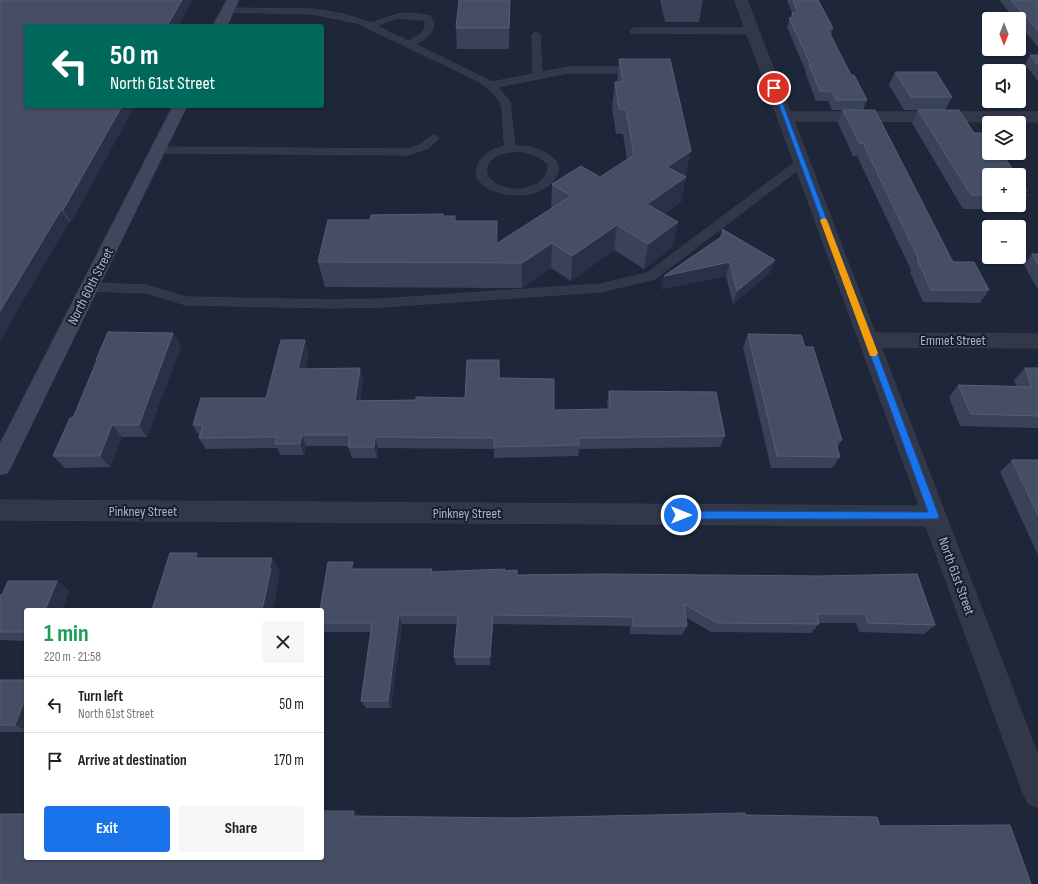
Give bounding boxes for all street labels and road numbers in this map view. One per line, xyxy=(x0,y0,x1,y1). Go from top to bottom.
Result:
street label: North 60th Street xyxy=(64,245,117,328)
street label: Emmet Street xyxy=(920,332,986,349)
street label: Pinkney Street xyxy=(109,503,177,520)
street label: Pinkney Street xyxy=(433,505,501,522)
street label: North 61st Street xyxy=(935,535,978,617)

